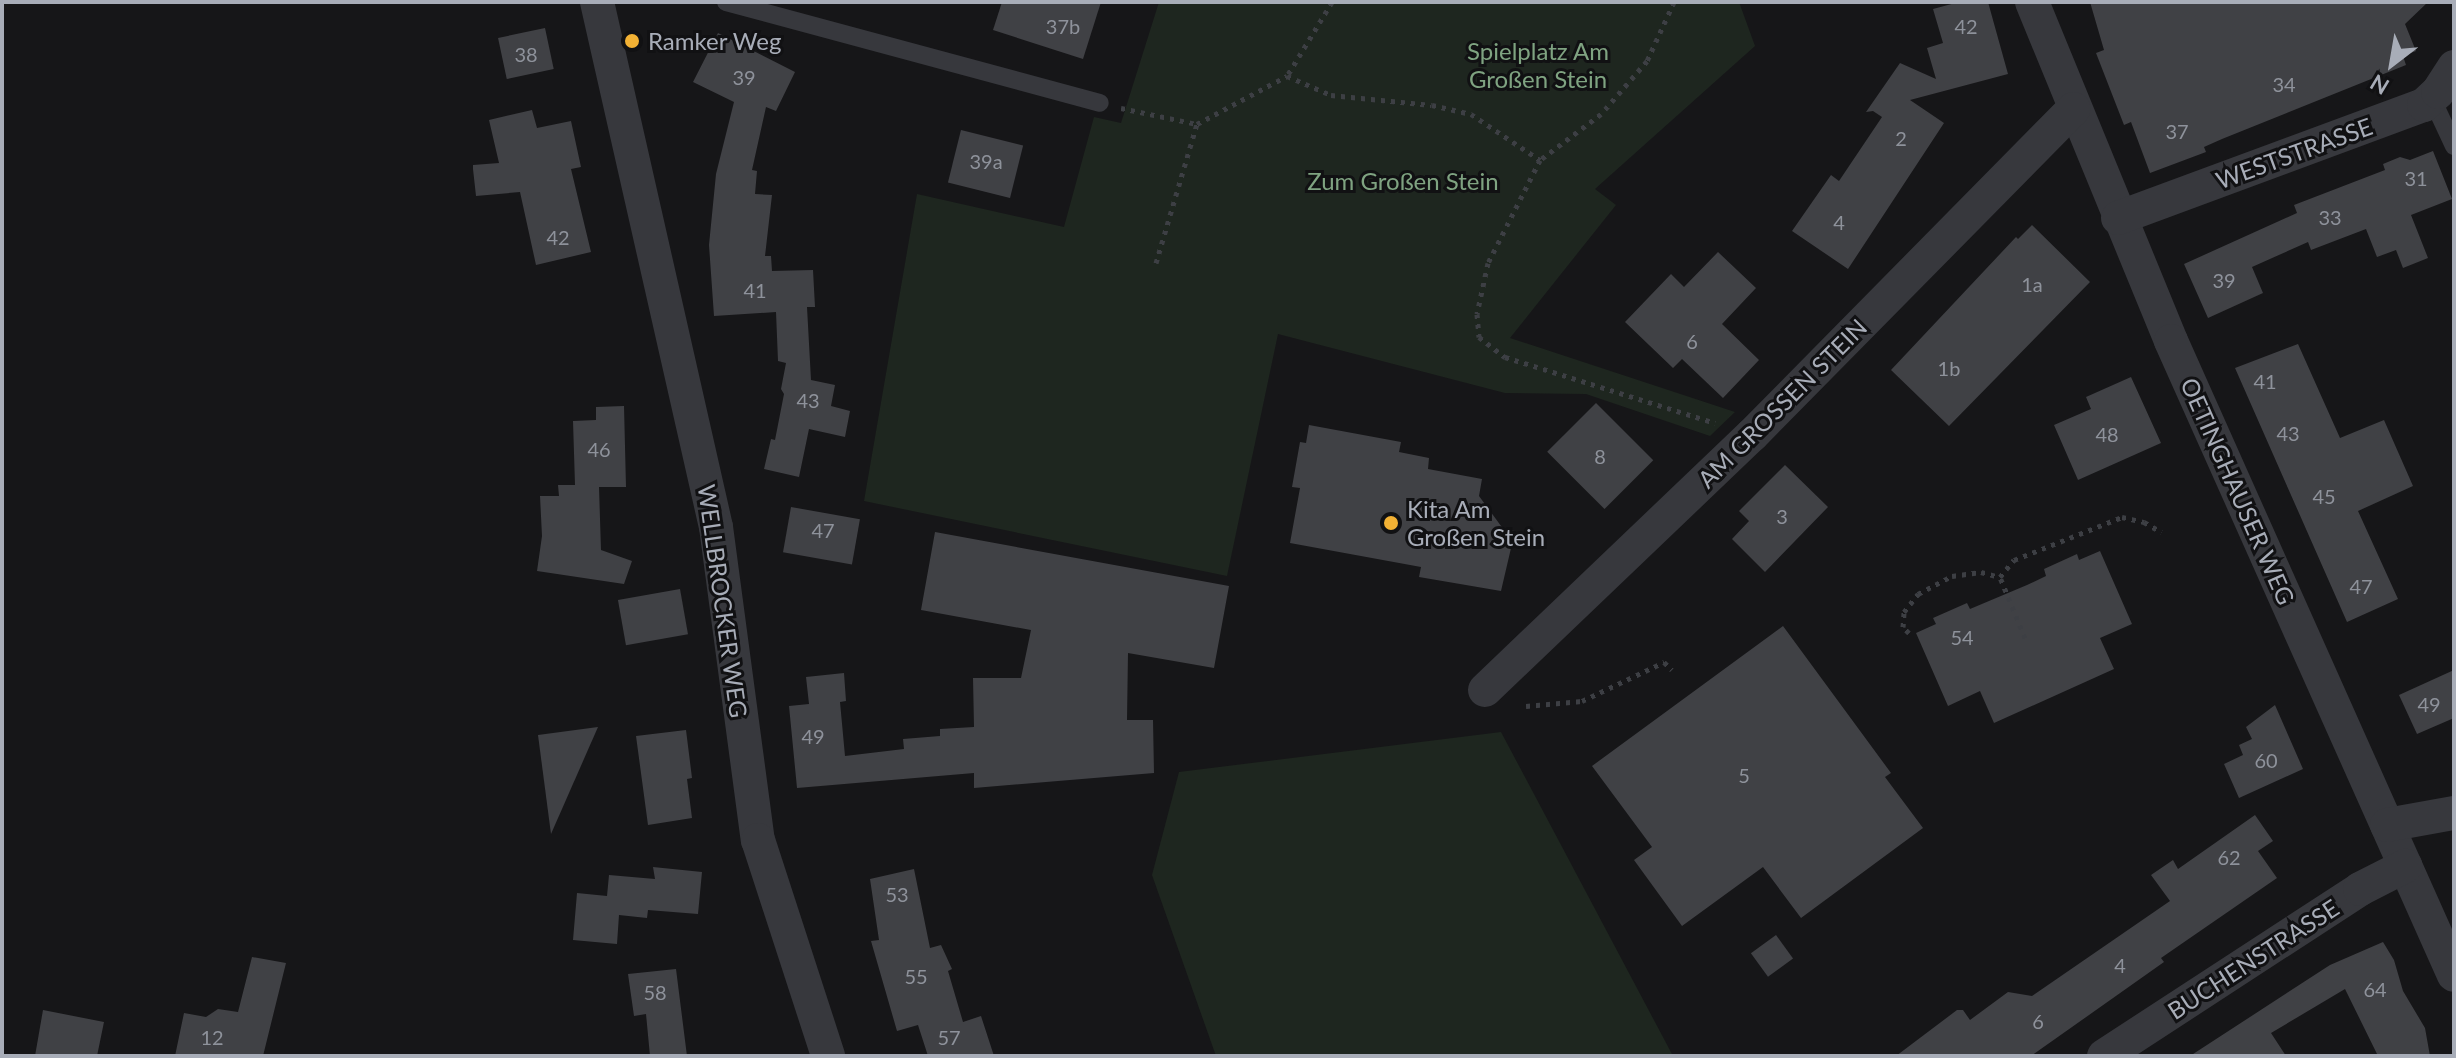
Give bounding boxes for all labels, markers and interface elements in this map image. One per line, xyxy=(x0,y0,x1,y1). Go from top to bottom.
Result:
house number: 37b xyxy=(1046,14,1080,38)
house number: 42 xyxy=(1954,14,1978,38)
north arrow xyxy=(2352,24,2432,104)
place label: Ramker Weg xyxy=(648,27,782,55)
marker: Ramker Weg xyxy=(623,32,641,50)
park label: Spielplatz Am Großen Stein xyxy=(1467,37,1609,93)
house number: 38 xyxy=(514,42,538,66)
house number: 39 xyxy=(732,65,756,89)
text: N xyxy=(2365,69,2394,101)
house number: 34 xyxy=(2272,72,2296,96)
street label: WESTSTRASSE xyxy=(2212,111,2376,195)
house number: 37 xyxy=(2165,119,2189,143)
house number: 2 xyxy=(1895,126,1907,150)
house number: 39a xyxy=(969,149,1003,173)
house number: 31 xyxy=(2404,166,2428,190)
park label: Zum Großen Stein xyxy=(1307,167,1499,195)
house number: 33 xyxy=(2318,205,2342,229)
house number: 4 xyxy=(1833,210,1845,234)
house number: 42 xyxy=(546,225,570,249)
house number: 39 xyxy=(2212,268,2236,292)
house number: 1a xyxy=(2021,272,2043,296)
house number: 41 xyxy=(743,278,767,302)
street label: AM GROSSEN STEIN xyxy=(1692,313,1872,493)
house number: 6 xyxy=(1686,329,1698,353)
house number: 1b xyxy=(1938,356,1960,380)
house number: 41 xyxy=(2253,369,2277,393)
street label: OETINGHAUSER WEG xyxy=(2175,373,2301,609)
house number: 43 xyxy=(796,388,820,412)
house number: 43 xyxy=(2276,421,2300,445)
house number: 48 xyxy=(2095,422,2119,446)
house number: 46 xyxy=(587,437,611,461)
house number: 8 xyxy=(1594,444,1606,468)
street label: WELLBROCKER WEG xyxy=(692,482,754,720)
house number: 45 xyxy=(2312,484,2336,508)
place label: Kita Am Großen Stein xyxy=(1407,495,1545,551)
house number: 3 xyxy=(1776,504,1788,528)
marker: Kita Am Großen Stein xyxy=(1382,514,1400,532)
house number: 47 xyxy=(811,518,835,542)
house number: 47 xyxy=(2349,574,2373,598)
house number: 54 xyxy=(1950,625,1974,649)
house number: 49 xyxy=(2417,692,2441,716)
house number: 49 xyxy=(801,724,825,748)
house number: 60 xyxy=(2254,748,2278,772)
house number: 5 xyxy=(1738,763,1750,787)
house number: 62 xyxy=(2217,845,2241,869)
house number: 53 xyxy=(885,882,909,906)
street label: BUCHENSTRASSE xyxy=(2162,893,2344,1025)
house number: 4 xyxy=(2114,953,2126,977)
house number: 55 xyxy=(904,964,928,988)
house number: 64 xyxy=(2363,977,2387,1001)
house number: 58 xyxy=(643,980,667,1004)
house number: 6 xyxy=(2032,1009,2044,1033)
house number: 12 xyxy=(200,1025,224,1049)
house number: 57 xyxy=(937,1025,961,1049)

